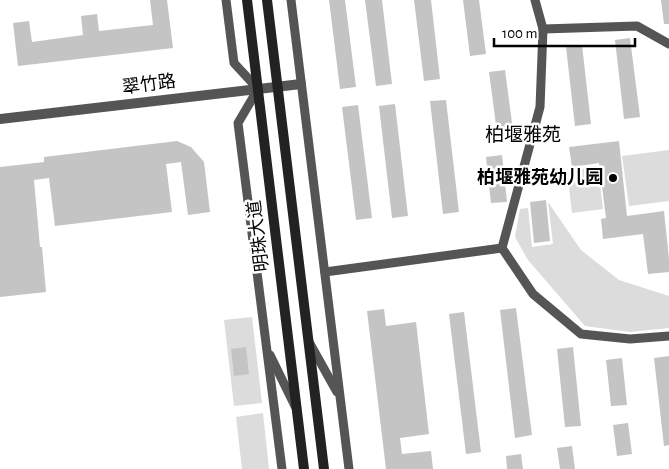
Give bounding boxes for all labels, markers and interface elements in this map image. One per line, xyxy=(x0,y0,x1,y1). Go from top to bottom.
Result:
scale bar xyxy=(494,15,635,47)
text: 100 m xyxy=(502,26,537,41)
street label: 翠竹路 xyxy=(121,71,177,97)
district label: 柏堰雅苑 xyxy=(485,124,561,145)
place label: 柏堰雅苑幼儿园 xyxy=(477,167,603,187)
marker: 柏堰雅苑幼儿园 xyxy=(607,172,619,184)
street label: 明珠大道 xyxy=(244,199,272,273)

